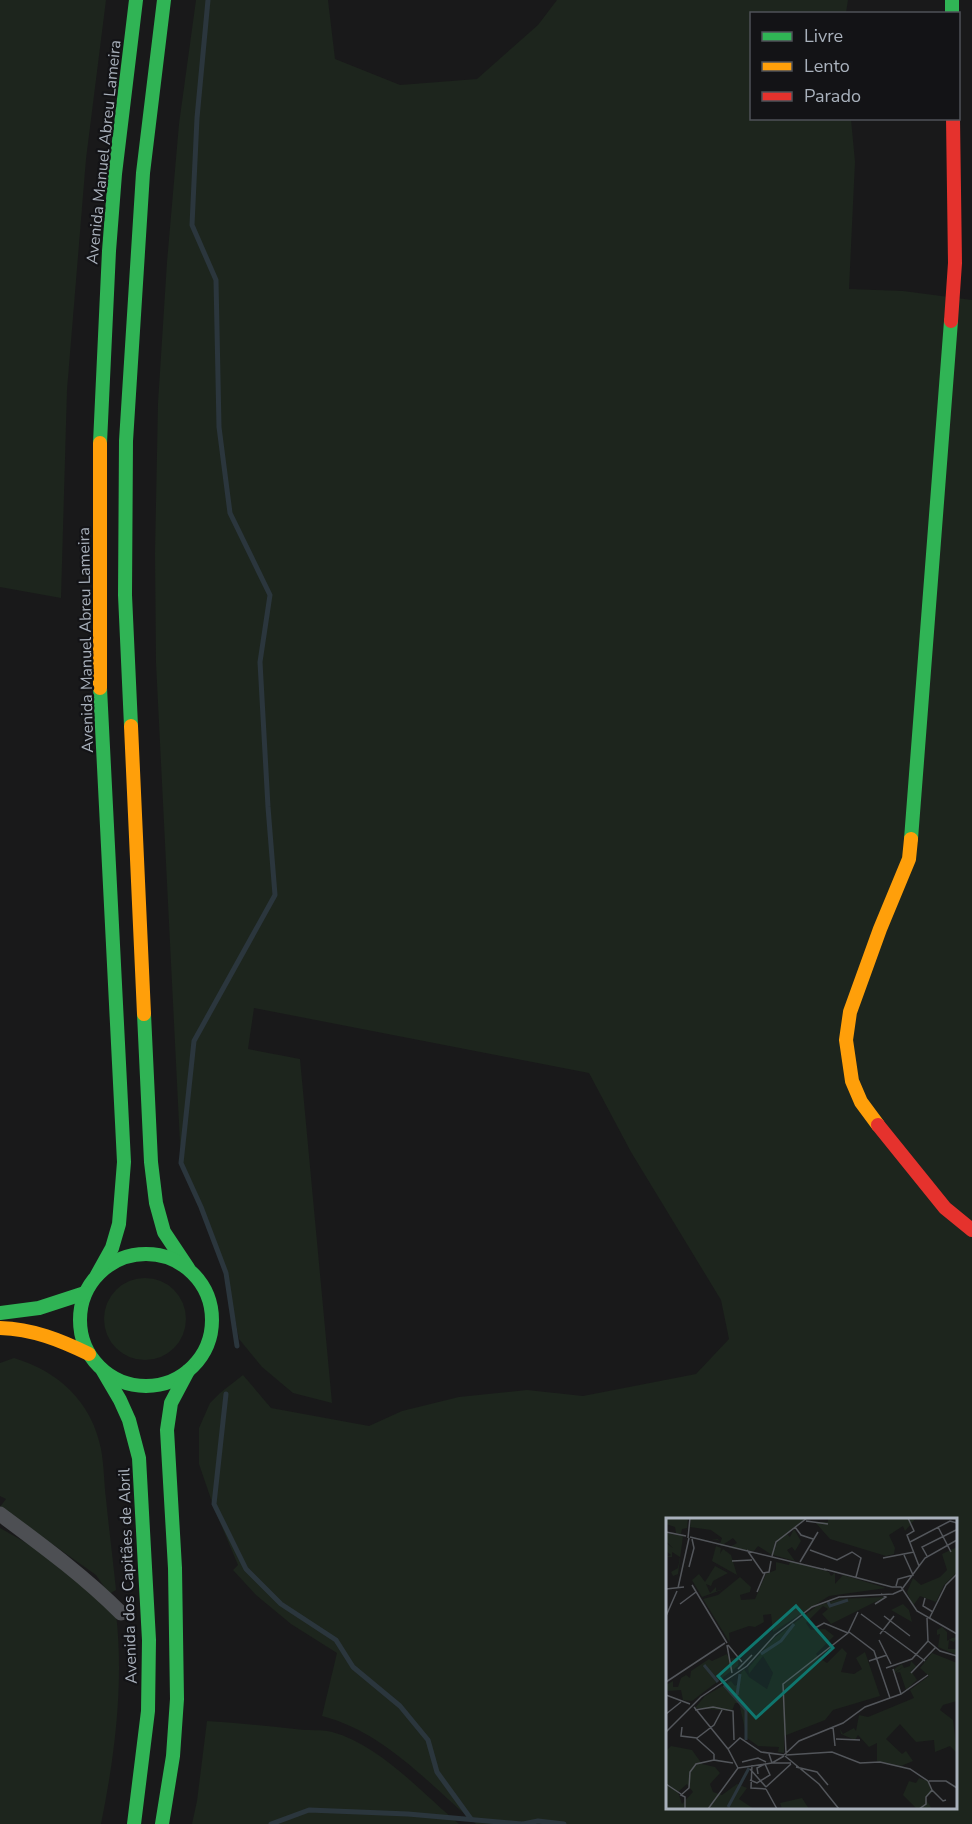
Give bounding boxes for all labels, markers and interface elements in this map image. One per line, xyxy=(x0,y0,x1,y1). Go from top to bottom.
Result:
legend xyxy=(750,12,960,120)
text: Livre xyxy=(804,24,843,48)
street label: Avenida Manuel Abreu Lameira xyxy=(81,39,127,265)
text: Lento xyxy=(804,54,850,78)
text: Parado xyxy=(804,84,861,108)
street label: Avenida Manuel Abreu Lameira xyxy=(73,527,99,753)
street label: Avenida dos Capitães de Abril xyxy=(113,1467,143,1684)
inset map xyxy=(666,1518,957,1809)

